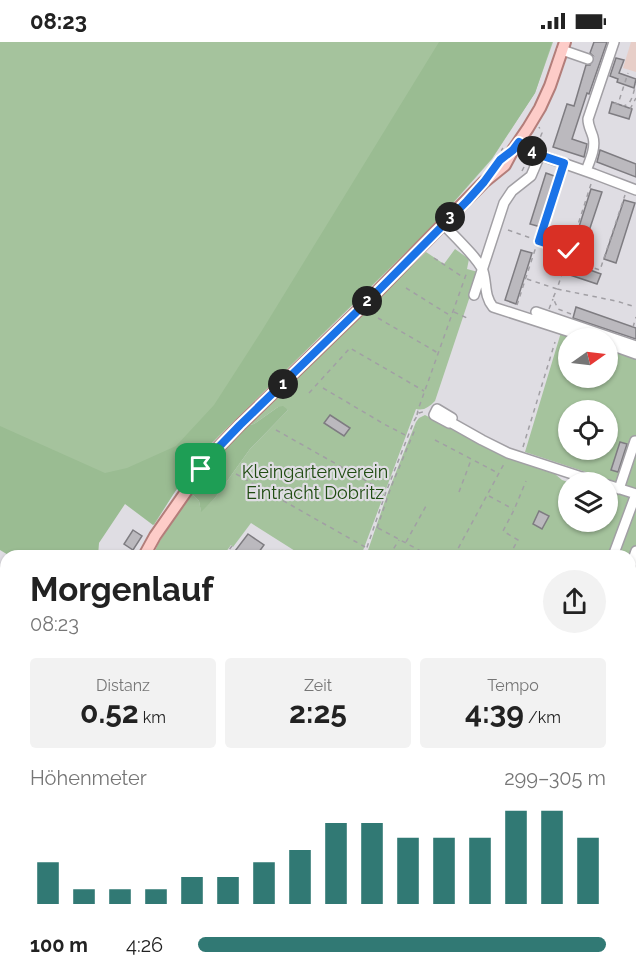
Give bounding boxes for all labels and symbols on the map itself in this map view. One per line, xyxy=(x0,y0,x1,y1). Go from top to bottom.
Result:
pin: 4 xyxy=(517,136,547,166)
pin: 3 xyxy=(435,202,465,232)
pin xyxy=(543,225,594,276)
pin: 2 xyxy=(352,286,382,316)
north arrow xyxy=(558,328,618,388)
pin: 1 xyxy=(268,369,298,399)
pin xyxy=(175,443,226,494)
park label: Kleingartenverein Eintracht Dobritz xyxy=(242,461,388,503)

